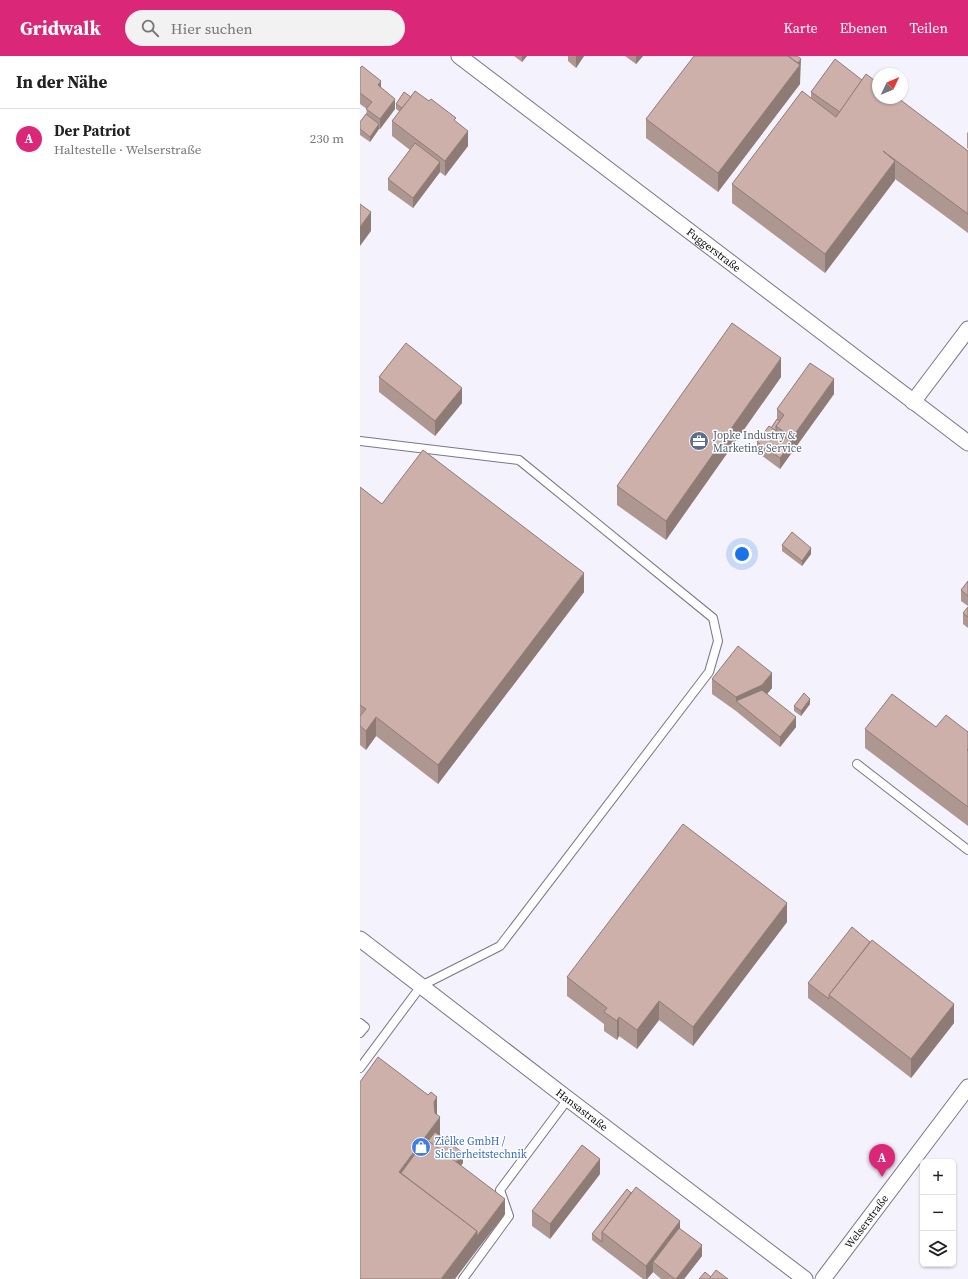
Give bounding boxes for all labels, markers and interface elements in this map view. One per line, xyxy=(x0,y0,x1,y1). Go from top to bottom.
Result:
search box xyxy=(125,10,405,46)
text: Gridwalk xyxy=(20,15,101,41)
icon: search xyxy=(139,17,161,39)
text: Hier suchen xyxy=(171,18,253,39)
text: Karte xyxy=(783,18,818,38)
text: Ebenen xyxy=(840,18,887,38)
text: Teilen xyxy=(909,18,948,38)
north arrow xyxy=(872,68,908,104)
text: In der Nähe xyxy=(16,70,107,94)
text: Der Patriot xyxy=(54,120,130,141)
text: A xyxy=(25,130,33,147)
text: 230 m xyxy=(310,130,344,147)
text: Haltestelle · Welserstraße xyxy=(54,141,201,158)
street label: Fuggerstraße xyxy=(683,225,744,276)
place label: Jopke Industry & Marketing Service xyxy=(712,428,802,456)
office icon: Jopke Industry & Marketing Service xyxy=(688,430,710,452)
your location xyxy=(732,544,752,564)
street label: Hansastraße xyxy=(553,1085,611,1135)
place label: Zielke GmbH / Sicherheitstechnik xyxy=(435,1134,528,1162)
shop icon: Zielke GmbH / Sicherheitstechnik xyxy=(410,1136,432,1158)
pin: A xyxy=(869,1144,895,1177)
map controls xyxy=(920,1159,956,1267)
button: + xyxy=(920,1159,956,1195)
street label: Welserstraße xyxy=(841,1191,892,1252)
button: − xyxy=(920,1195,956,1231)
button: layers xyxy=(920,1231,956,1267)

